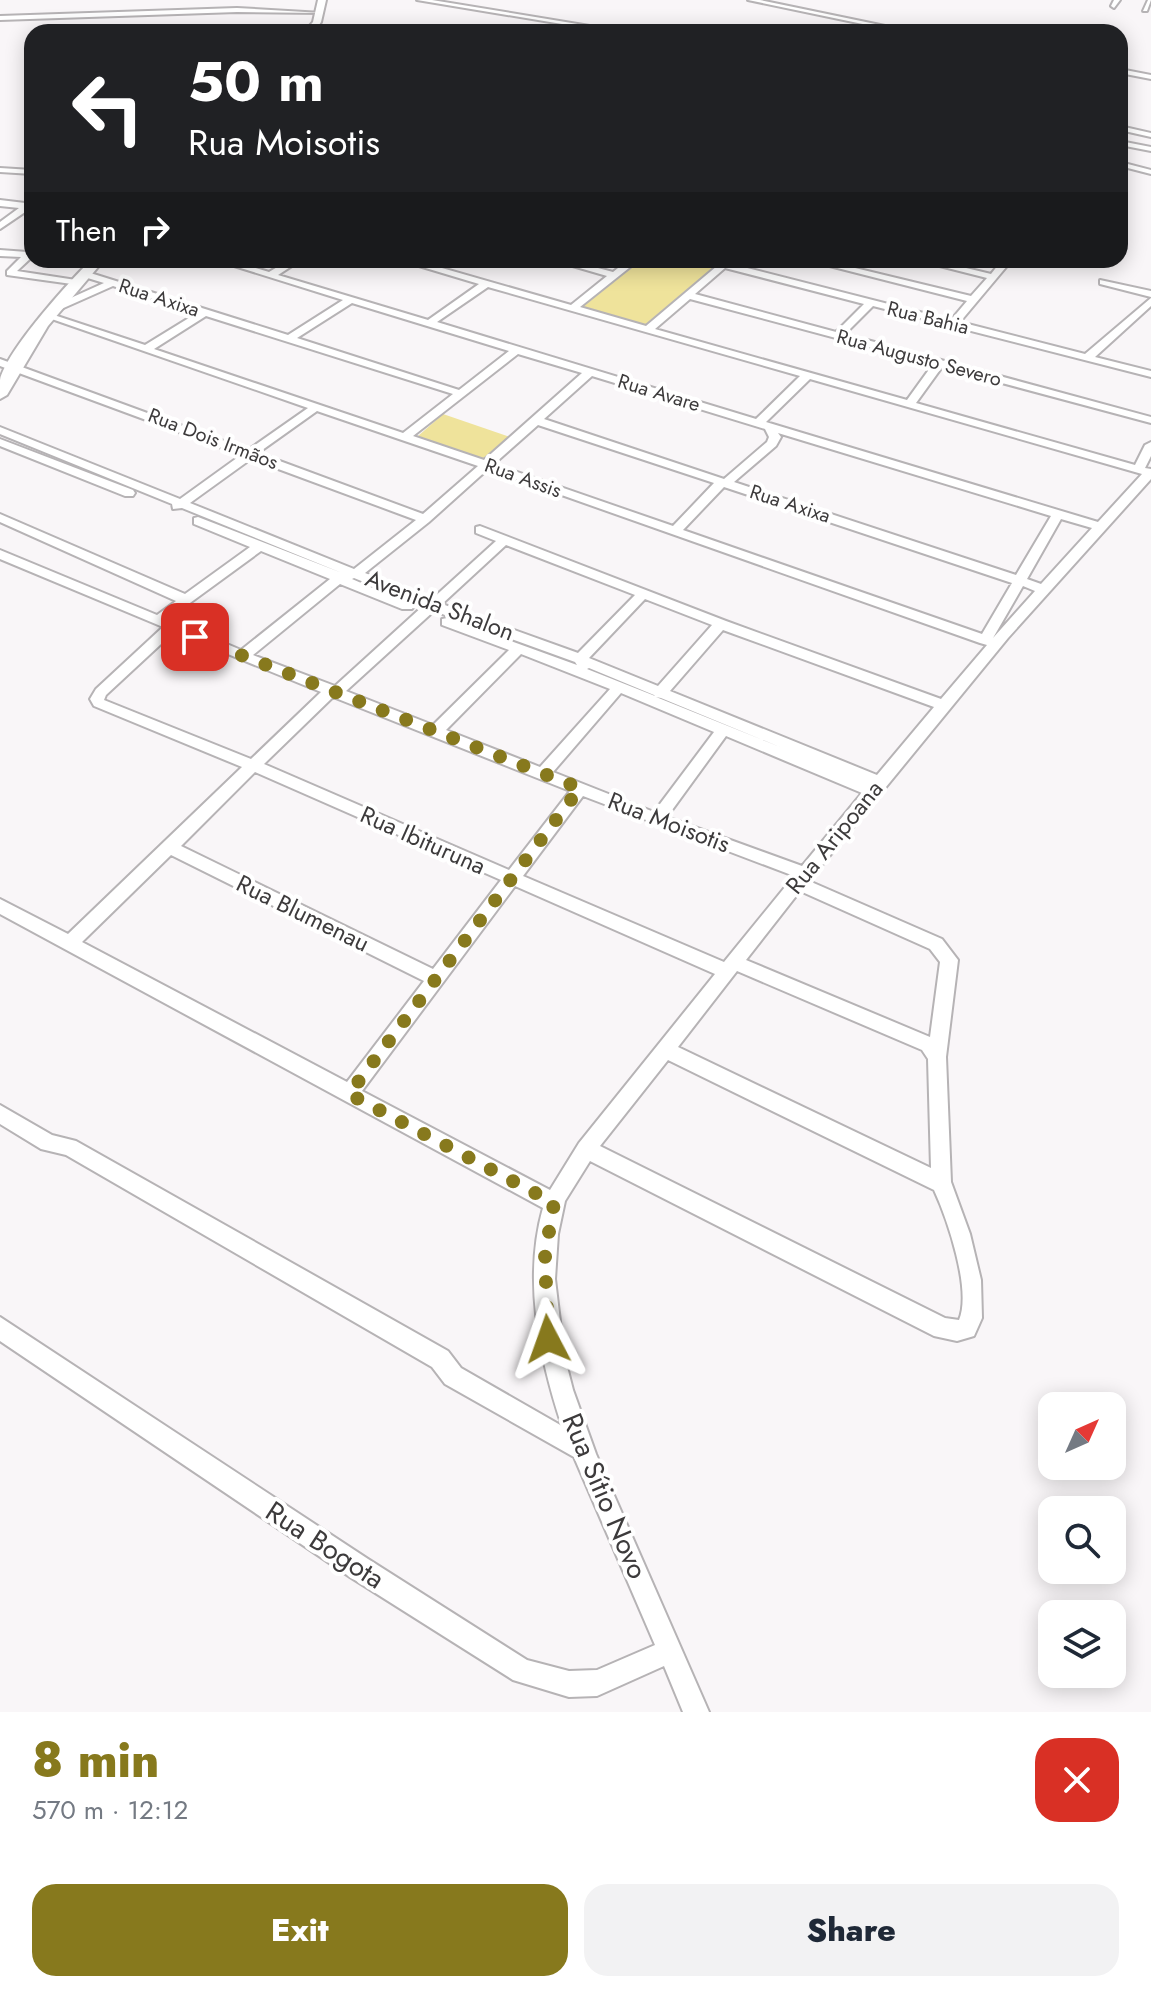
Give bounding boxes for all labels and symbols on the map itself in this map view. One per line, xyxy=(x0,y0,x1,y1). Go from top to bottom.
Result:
street label: Rua Axixa xyxy=(115,271,203,325)
street label: Rua Bahia xyxy=(884,294,972,342)
street label: Rua Augusto Severo xyxy=(833,322,1005,394)
street label: Rua Avare xyxy=(614,367,704,419)
street label: Rua Dois Irmãos xyxy=(144,401,282,477)
street label: Rua Assis xyxy=(480,451,566,505)
street label: Rua Axixa xyxy=(746,477,834,531)
street label: Avenida Shalon xyxy=(360,561,520,649)
pin xyxy=(161,603,229,671)
street label: Rua Aripoana xyxy=(777,773,891,901)
street label: Rua Moisotis xyxy=(603,783,735,861)
street label: Rua Ibituruna xyxy=(355,797,491,883)
street label: Rua Blumenau xyxy=(231,866,375,960)
position arrow xyxy=(506,1297,590,1381)
north arrow xyxy=(1038,1392,1126,1480)
street label: Rua Sítio Novo xyxy=(552,1407,658,1585)
street label: Rua Bogota xyxy=(257,1491,393,1599)

